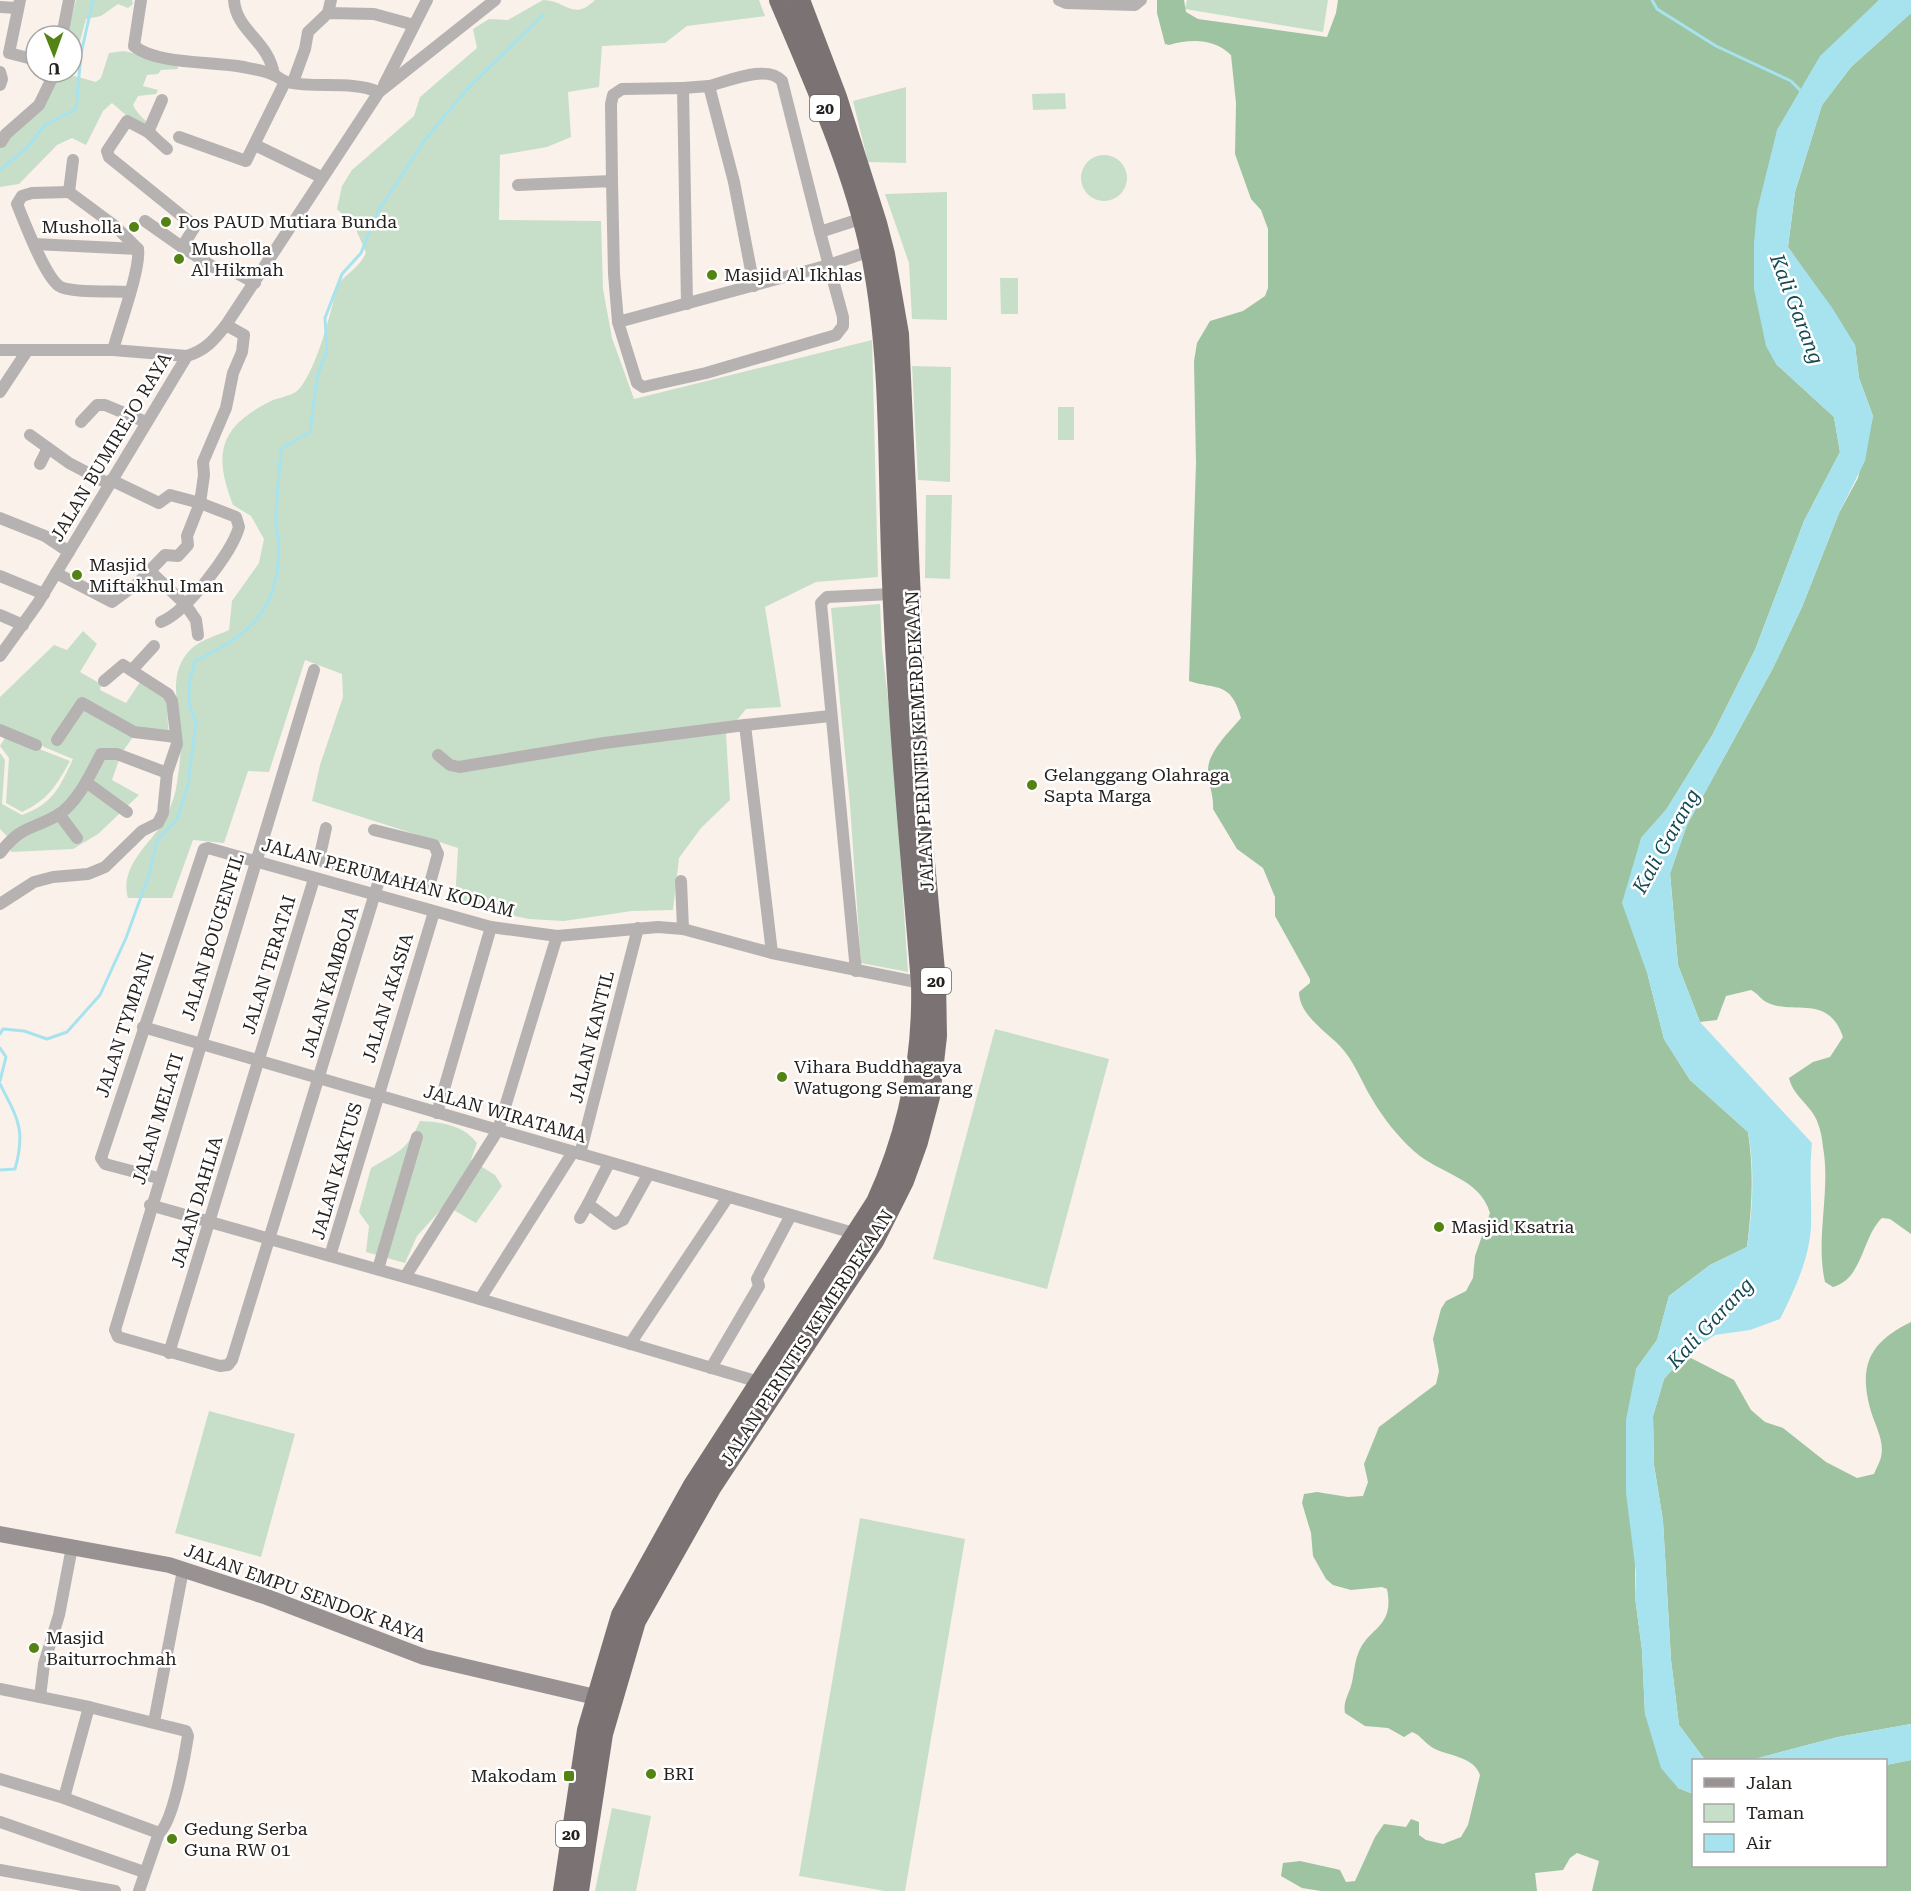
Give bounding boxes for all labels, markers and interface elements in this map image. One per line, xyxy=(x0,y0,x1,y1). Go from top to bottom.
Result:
north arrow xyxy=(24,24,84,84)
text: U xyxy=(48,59,61,78)
road number: 20 xyxy=(810,95,840,121)
place label: Pos PAUD Mutiara Bunda xyxy=(178,211,397,232)
marker: Pos PAUD Mutiara Bunda xyxy=(159,215,173,229)
place label: Musholla xyxy=(42,216,122,237)
marker: Musholla xyxy=(127,220,141,234)
place label: Musholla Al Hikmah xyxy=(191,238,284,280)
water label: Kali Garang xyxy=(1765,250,1829,367)
marker: Musholla Al Hikmah xyxy=(172,252,186,266)
place label: Masjid Al Ikhlas xyxy=(724,264,862,285)
marker: Masjid Al Ikhlas xyxy=(705,268,719,282)
street label: JALAN BUMIREJO RAYA xyxy=(46,348,176,545)
place label: Masjid Miftakhul Iman xyxy=(89,554,224,596)
marker: Masjid Miftakhul Iman xyxy=(70,568,84,582)
street label: JALAN PERINTIS KEMERDEKAAN xyxy=(901,590,938,892)
place label: Gelanggang Olahraga Sapta Marga xyxy=(1044,764,1230,806)
marker: Gelanggang Olahraga Sapta Marga xyxy=(1025,778,1039,792)
water label: Kali Garang xyxy=(1627,785,1705,898)
street label: JALAN PERUMAHAN KODAM xyxy=(259,834,517,921)
street label: JALAN BOUGENFIL xyxy=(177,850,248,1023)
street label: JALAN TERATAI xyxy=(237,893,300,1037)
street label: JALAN KAMBOJA xyxy=(297,903,363,1060)
street label: JALAN AKASIA xyxy=(358,930,417,1065)
street label: JALAN TYMPANI xyxy=(91,950,158,1100)
road number: 20 xyxy=(921,968,951,994)
street label: JALAN KANTIL xyxy=(565,969,618,1105)
street label: JALAN MELATI xyxy=(128,1051,187,1187)
place label: Vihara Buddhagaya Watugong Semarang xyxy=(794,1056,973,1098)
marker: Vihara Buddhagaya Watugong Semarang xyxy=(775,1070,789,1084)
street label: JALAN WIRATAMA xyxy=(421,1080,589,1147)
street label: JALAN KAKTUS xyxy=(307,1100,366,1242)
street label: JALAN DAHLIA xyxy=(166,1133,227,1270)
street label: JALAN PERINTIS KEMERDEKAAN xyxy=(716,1206,897,1470)
place label: Masjid Ksatria xyxy=(1451,1216,1575,1237)
marker: Masjid Ksatria xyxy=(1432,1220,1446,1234)
water label: Kali Garang xyxy=(1661,1272,1758,1374)
street label: JALAN EMPU SENDOK RAYA xyxy=(182,1539,429,1646)
place label: Masjid Baiturrochmah xyxy=(46,1627,177,1669)
marker: Masjid Baiturrochmah xyxy=(27,1641,41,1655)
legend xyxy=(1692,1759,1887,1867)
place label: BRI xyxy=(663,1763,694,1784)
place label: Makodam xyxy=(471,1765,557,1786)
marker: BRI xyxy=(644,1767,658,1781)
marker: Makodam xyxy=(562,1769,576,1783)
text: Jalan xyxy=(1746,1772,1793,1793)
text: Taman xyxy=(1746,1802,1805,1823)
place label: Gedung Serba Guna RW 01 xyxy=(184,1818,308,1860)
road number: 20 xyxy=(556,1821,586,1847)
marker: Gedung Serba Guna RW 01 xyxy=(165,1832,179,1846)
text: Air xyxy=(1746,1832,1772,1853)

